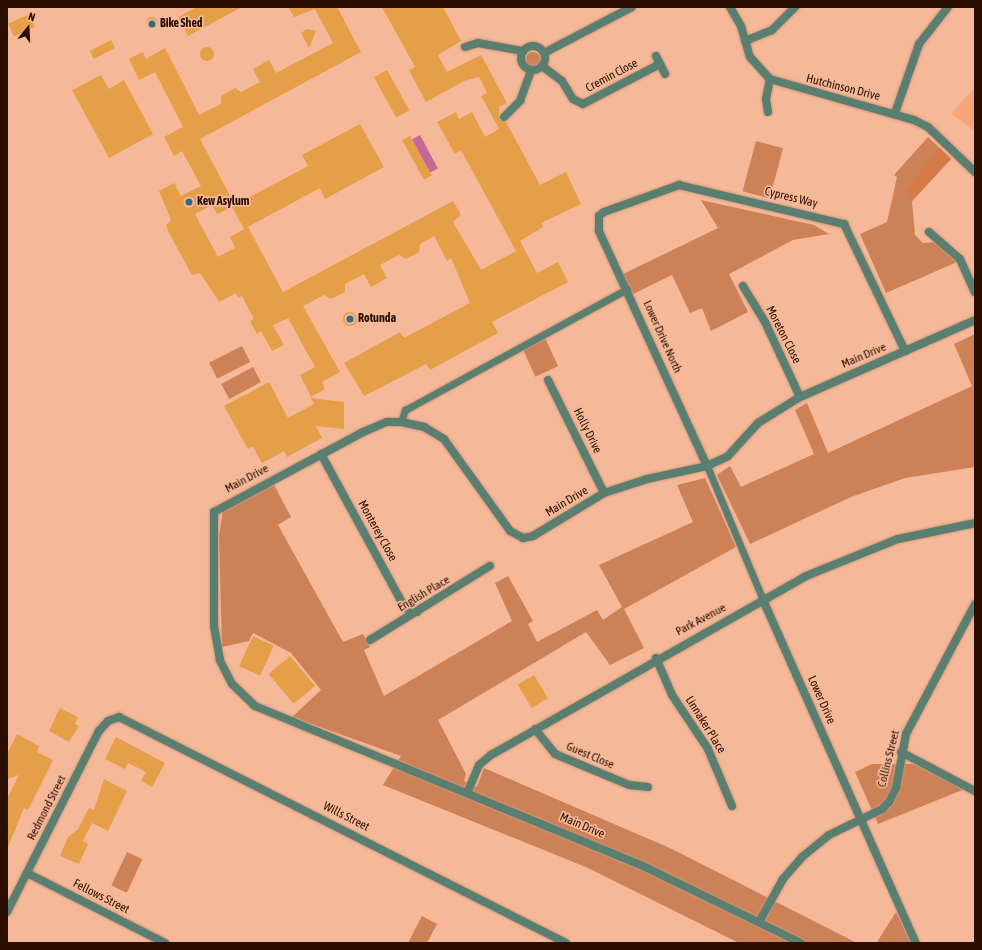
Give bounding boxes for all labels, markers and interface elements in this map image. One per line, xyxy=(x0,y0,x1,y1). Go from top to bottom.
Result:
north arrow xyxy=(8,8,48,48)
text: N xyxy=(27,10,37,23)
place label: Bike Shed xyxy=(160,17,203,31)
marker: Bike Shed xyxy=(147,19,157,29)
street label: Cremin Close xyxy=(583,56,641,96)
street label: Hutchinson Drive xyxy=(805,72,881,104)
street label: Cypress Way xyxy=(763,184,819,212)
place label: Kew Asylum xyxy=(197,195,249,209)
marker: Kew Asylum xyxy=(184,197,194,207)
street label: Lower Drive North xyxy=(640,298,684,376)
street label: Moreton Close xyxy=(762,304,804,366)
place label: Rotunda xyxy=(358,312,396,326)
marker: Rotunda xyxy=(345,314,355,324)
street label: Main Drive xyxy=(839,340,889,372)
street label: Holly Drive xyxy=(570,406,604,456)
street label: Main Drive xyxy=(223,462,271,496)
street label: Main Drive xyxy=(543,484,591,520)
street label: Monterey Close xyxy=(354,498,400,564)
street label: English Place xyxy=(395,573,453,615)
street label: Park Avenue xyxy=(673,601,729,639)
street label: Lower Drive xyxy=(804,674,838,726)
street label: Linnaker Place xyxy=(682,694,728,756)
street label: Collins Street xyxy=(875,729,903,789)
street label: Guest Close xyxy=(564,739,616,773)
street label: Redmond Street xyxy=(25,773,69,843)
street label: Wills Street xyxy=(320,799,372,835)
street label: Main Drive xyxy=(557,810,607,842)
street label: Fellows Street xyxy=(70,877,132,917)

